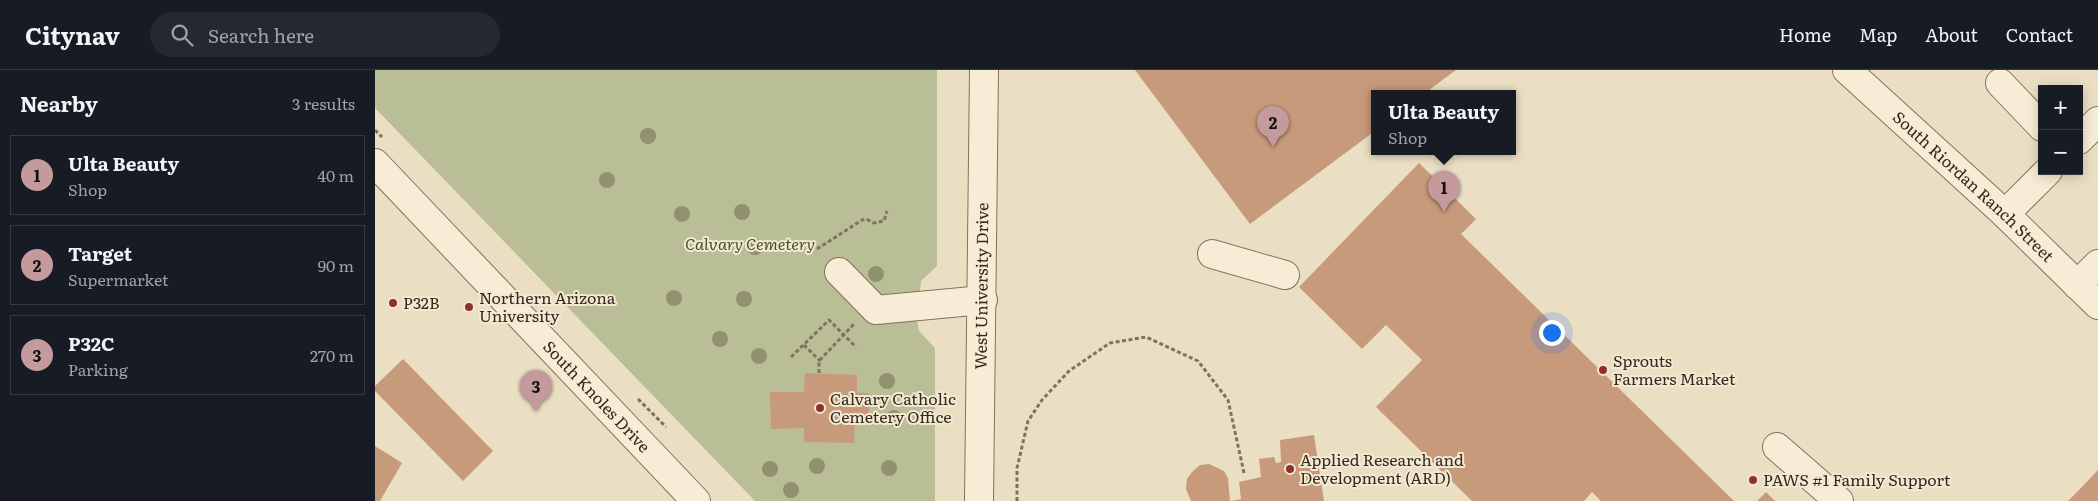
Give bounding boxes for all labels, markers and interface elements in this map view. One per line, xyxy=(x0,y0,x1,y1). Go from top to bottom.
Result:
search box xyxy=(150,12,500,57)
text: Citynav xyxy=(25,17,120,52)
icon: search xyxy=(168,21,196,49)
text: Search here xyxy=(208,21,314,49)
text: Home xyxy=(1779,21,1831,48)
text: Map xyxy=(1859,21,1897,48)
text: About xyxy=(1925,21,1978,48)
text: Contact xyxy=(2006,21,2073,48)
map controls xyxy=(2038,85,2083,175)
button: + xyxy=(2038,85,2083,130)
text: Nearby xyxy=(20,87,98,118)
popup xyxy=(1371,90,1516,155)
text: 3 results xyxy=(292,91,355,115)
text: Ulta Beauty xyxy=(1388,97,1499,125)
street label: South Riordan Ranch Street xyxy=(1888,105,2060,267)
pin: 2 xyxy=(1257,106,1289,147)
text: Shop xyxy=(1388,125,1427,149)
button: − xyxy=(2038,130,2083,175)
text: Ulta Beauty xyxy=(68,149,179,177)
text: 1 xyxy=(34,163,40,187)
text: 40 m xyxy=(317,163,354,187)
pin: 1 xyxy=(1428,171,1460,212)
text: Shop xyxy=(68,177,107,201)
street label: West University Drive xyxy=(968,202,993,370)
park label: Calvary Cemetery xyxy=(685,231,815,255)
text: Target xyxy=(68,239,132,267)
text: 2 xyxy=(33,253,41,277)
text: 90 m xyxy=(318,253,354,277)
text: Supermarket xyxy=(68,267,168,291)
place label: Northern Arizona University xyxy=(479,285,616,327)
place label: P32B xyxy=(403,290,440,314)
marker: P32B xyxy=(387,297,399,309)
marker: Northern Arizona University xyxy=(463,301,475,313)
your location xyxy=(1539,320,1565,346)
text: P32C xyxy=(68,329,114,357)
street label: South Knoles Drive xyxy=(538,334,657,457)
text: 3 xyxy=(33,343,41,367)
text: 270 m xyxy=(310,343,354,367)
place label: Sprouts Farmers Market xyxy=(1613,348,1736,390)
text: Parking xyxy=(68,357,128,381)
marker: Sprouts Farmers Market xyxy=(1597,364,1609,376)
pin: 3 xyxy=(520,370,552,411)
place label: Calvary Catholic Cemetery Office xyxy=(830,386,956,428)
marker: Calvary Catholic Cemetery Office xyxy=(814,402,826,414)
place label: Applied Research and Development (ARD) xyxy=(1300,447,1464,489)
marker: Applied Research and Development (ARD) xyxy=(1284,463,1296,475)
place label: PAWS #1 Family Support xyxy=(1763,467,1951,491)
marker: PAWS #1 Family Support xyxy=(1747,474,1759,486)

